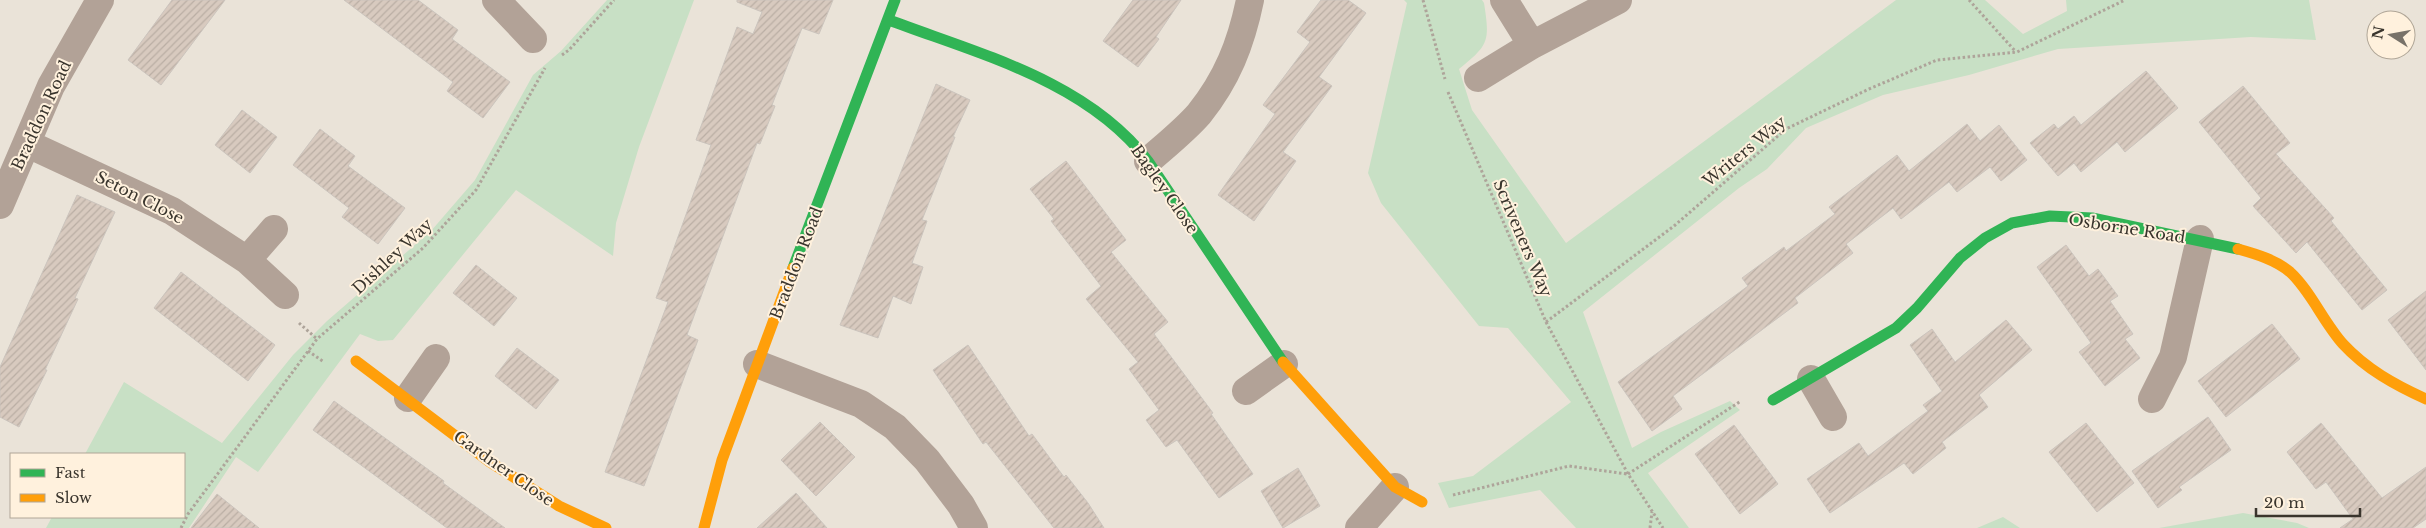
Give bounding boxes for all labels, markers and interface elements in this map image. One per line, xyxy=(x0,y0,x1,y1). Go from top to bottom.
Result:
north arrow xyxy=(2366,10,2416,60)
text: N xyxy=(2368,24,2388,41)
street label: Braddon Road xyxy=(7,57,75,173)
street label: Writers Way xyxy=(1698,111,1790,191)
street label: Bagley Close xyxy=(1127,141,1203,237)
street label: Seton Close xyxy=(92,166,188,228)
street label: Scriveners Way xyxy=(1489,176,1557,300)
street label: Braddon Road xyxy=(765,204,827,322)
street label: Osborne Road xyxy=(2067,209,2187,247)
street label: Dishley Way xyxy=(348,213,437,298)
street label: Gardner Close xyxy=(450,426,558,510)
legend xyxy=(10,453,185,518)
text: Fast xyxy=(55,463,86,482)
scale bar xyxy=(2256,486,2360,518)
text: Slow xyxy=(55,488,92,507)
text: 20 m xyxy=(2264,493,2304,512)

